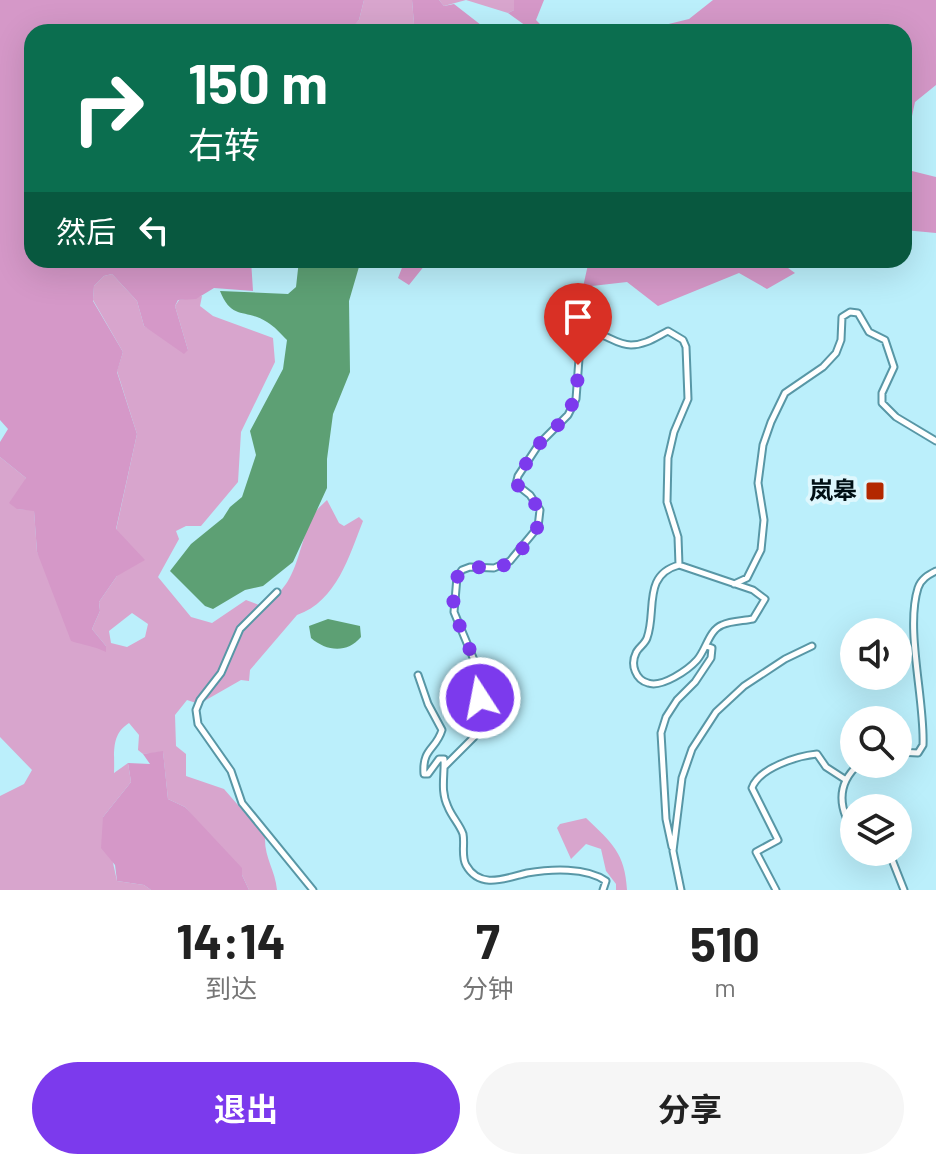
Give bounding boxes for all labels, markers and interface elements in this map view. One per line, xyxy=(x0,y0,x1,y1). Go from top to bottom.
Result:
text: 150 m xyxy=(188,48,328,115)
icon: right xyxy=(56,56,160,160)
text: 右转 xyxy=(188,122,260,165)
icon: left xyxy=(132,208,176,252)
text: 然后 xyxy=(56,213,116,249)
pin xyxy=(544,283,612,365)
icon: arrive xyxy=(556,295,600,339)
place label: 岚皋 xyxy=(809,475,857,504)
marker: 岚皋 xyxy=(864,480,886,502)
map controls xyxy=(840,618,912,866)
button: sound xyxy=(840,618,912,690)
position arrow xyxy=(438,656,522,740)
button: search xyxy=(840,706,912,778)
button: layers xyxy=(840,794,912,866)
text: 14:14 xyxy=(176,911,286,969)
text: 7 xyxy=(476,911,500,969)
text: 510 xyxy=(690,914,760,972)
text: m xyxy=(714,971,736,1002)
text: 到达 xyxy=(205,972,257,1003)
text: 分钟 xyxy=(462,972,514,1003)
button: 退出 xyxy=(32,1062,460,1154)
button: 分享 xyxy=(476,1062,904,1154)

